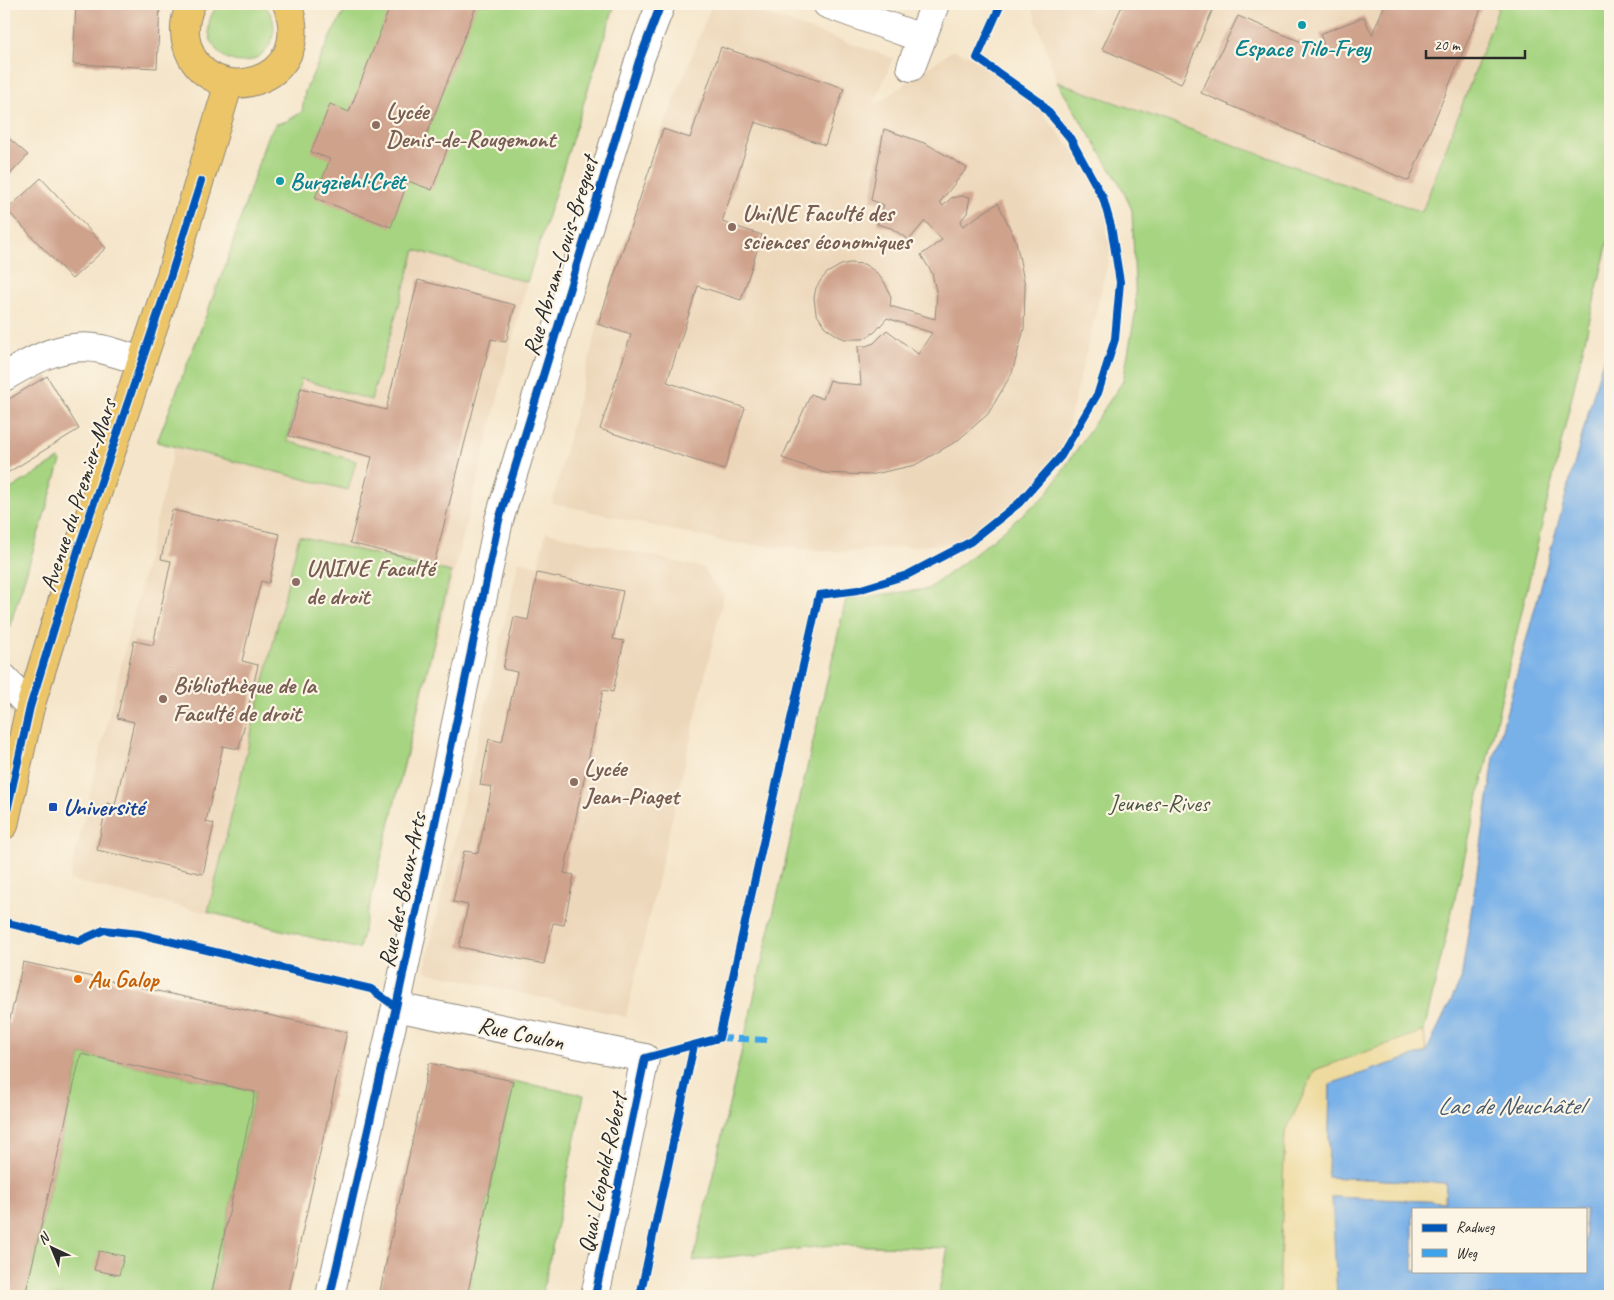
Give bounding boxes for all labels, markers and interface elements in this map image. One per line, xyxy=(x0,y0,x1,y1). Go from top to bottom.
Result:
marker: Espace Tilo-Frey xyxy=(1296,19,1308,31)
scale bar xyxy=(1426,28,1525,60)
place label: Espace Tilo-Frey xyxy=(1234,33,1372,63)
text: 20 m xyxy=(1434,36,1461,55)
place label: Lycée Denis-de-Rougemont xyxy=(386,96,558,154)
marker: Lycée Denis-de-Rougemont xyxy=(370,119,382,131)
street label: Rue Abram-Louis-Breguet xyxy=(515,150,606,359)
place label: Burgziehl·Crêt xyxy=(290,166,408,196)
marker: Burgziehl·Crêt xyxy=(274,175,286,187)
place label: UniNE Faculté des sciences économiques xyxy=(742,198,914,256)
marker: UniNE Faculté des sciences économiques xyxy=(726,221,738,233)
street label: Avenue du Premier-Mars xyxy=(33,393,124,595)
place label: UNINE Faculté de droit xyxy=(306,553,438,611)
marker: UNINE Faculté de droit xyxy=(290,576,302,588)
place label: Bibliothèque de la Faculté de droit xyxy=(173,670,318,728)
marker: Bibliothèque de la Faculté de droit xyxy=(157,693,169,705)
place label: Lycée Jean-Piaget xyxy=(582,753,682,811)
marker: Lycée Jean-Piaget xyxy=(568,776,580,788)
park label: Jeunes-Rives xyxy=(1108,788,1211,818)
place label: Université xyxy=(63,792,148,822)
marker: Université xyxy=(47,801,59,813)
street label: Rue des Beaux-Arts xyxy=(371,808,433,970)
place label: Au Galop xyxy=(88,964,160,994)
marker: Au Galop xyxy=(72,973,84,985)
street label: Rue Coulon xyxy=(475,1009,567,1057)
street label: Quai Léopold-Robert xyxy=(570,1088,634,1255)
water label: Lac de Neuchâtel xyxy=(1437,1090,1590,1122)
legend xyxy=(1412,1208,1586,1272)
text: Radweg xyxy=(1456,1218,1496,1237)
north arrow xyxy=(28,1222,78,1272)
text: N xyxy=(34,1228,54,1248)
text: Weg xyxy=(1456,1244,1478,1263)

